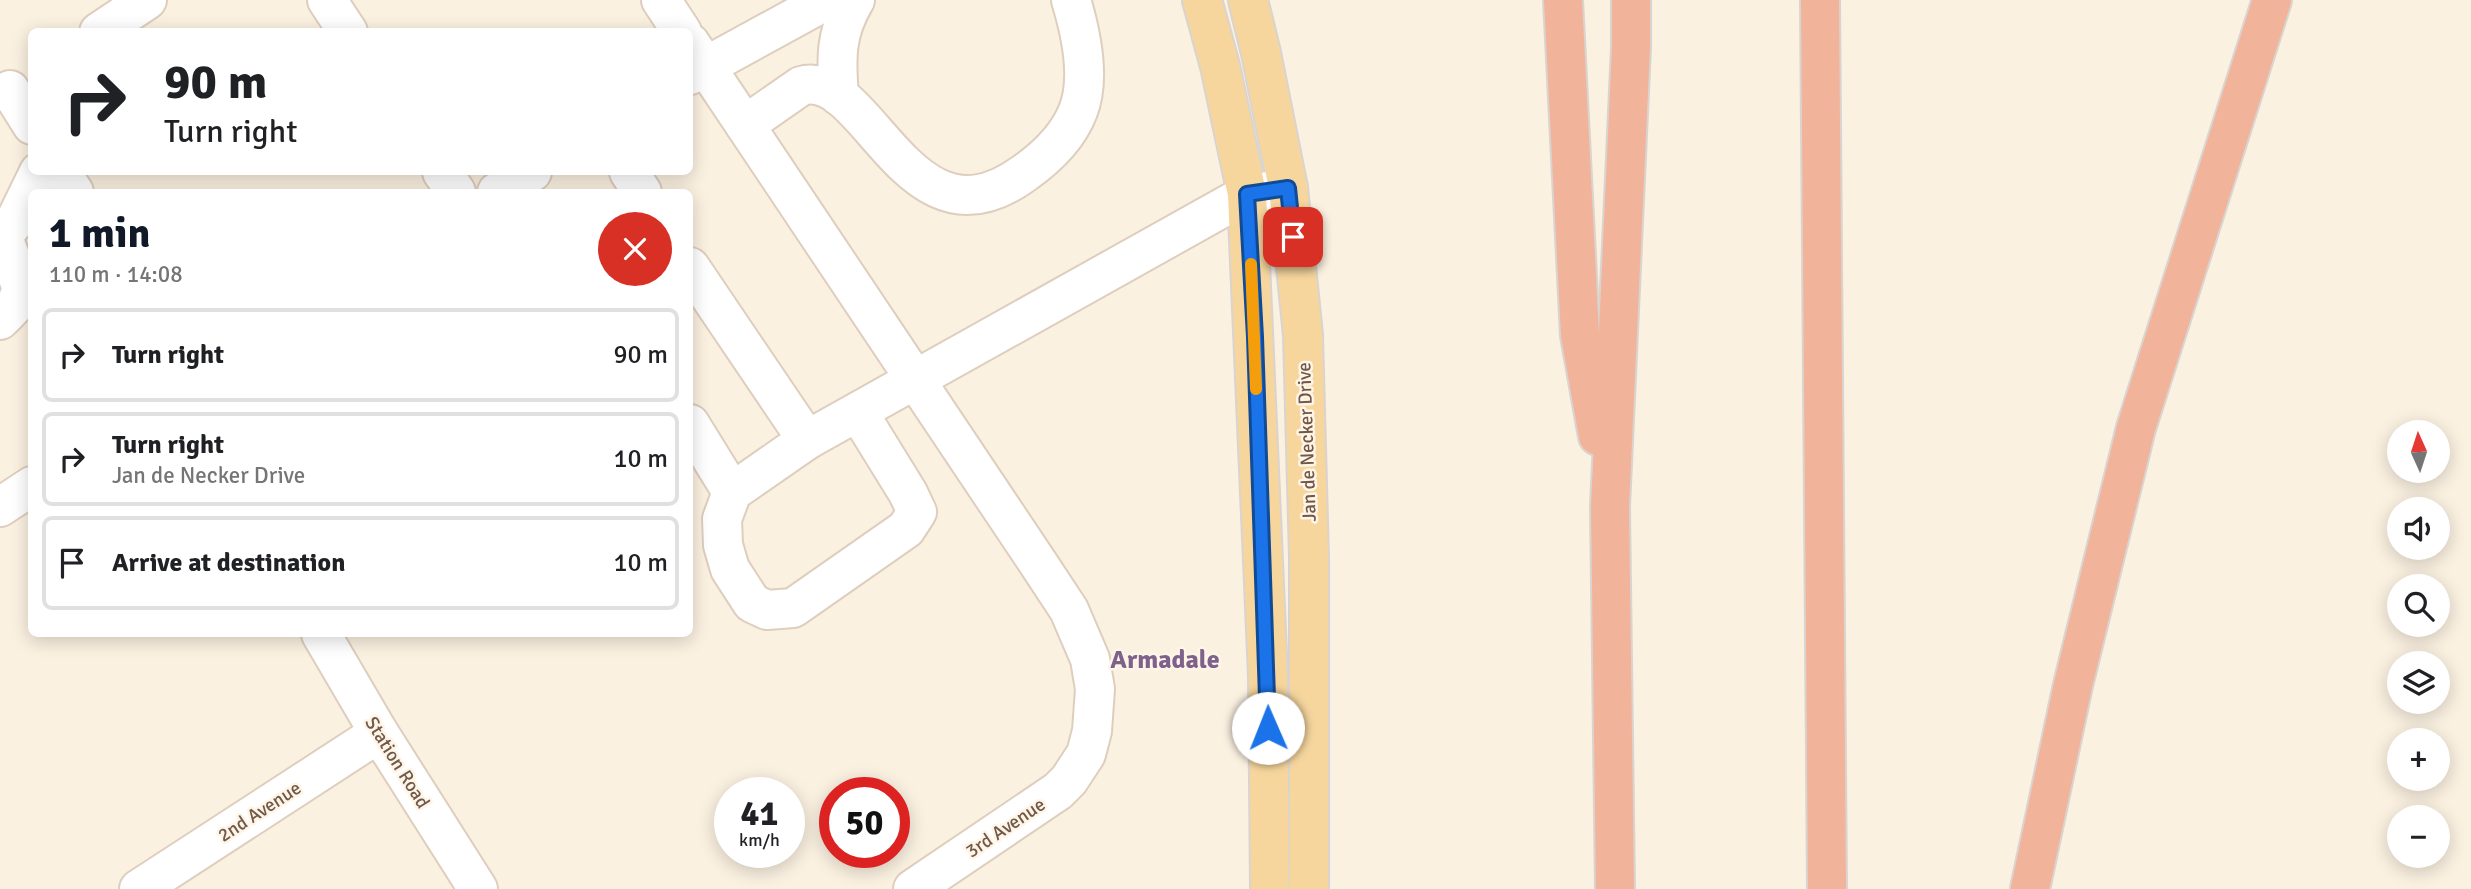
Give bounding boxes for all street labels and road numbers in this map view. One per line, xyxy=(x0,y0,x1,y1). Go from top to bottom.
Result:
street label: Jan de Necker Drive xyxy=(1292,362,1322,522)
street label: Station Road xyxy=(360,712,435,813)
street label: 2nd Avenue xyxy=(213,776,306,848)
street label: 3rd Avenue xyxy=(961,793,1050,863)

